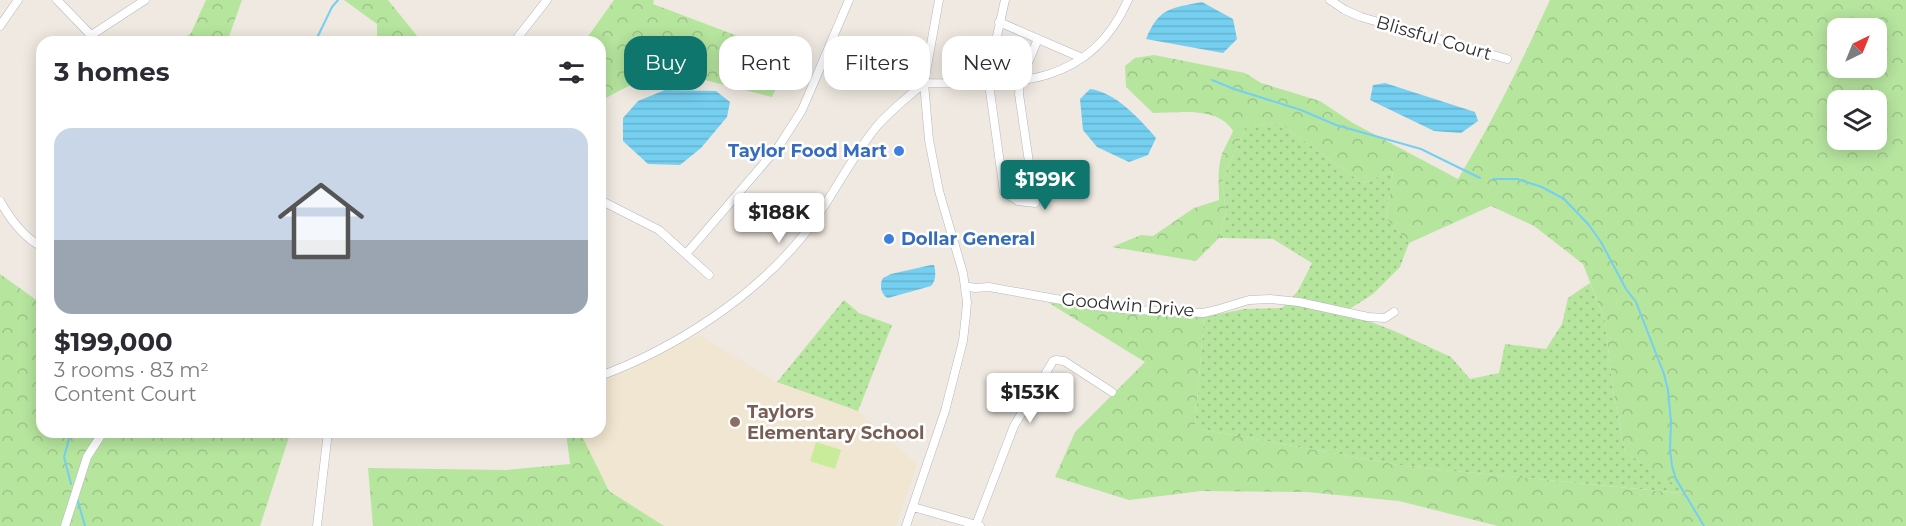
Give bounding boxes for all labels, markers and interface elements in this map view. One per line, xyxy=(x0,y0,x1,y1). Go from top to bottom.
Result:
street label: Blissful Court xyxy=(1374,11,1494,65)
north arrow xyxy=(1827,18,1887,78)
map controls xyxy=(1827,18,1887,150)
chip: Buy xyxy=(624,36,707,90)
chip: Rent xyxy=(719,36,812,90)
chip: Filters xyxy=(824,36,930,90)
chip: New xyxy=(942,36,1032,90)
text: 3 homes xyxy=(54,56,169,88)
icon: filters xyxy=(555,56,588,89)
button: layers xyxy=(1827,90,1887,150)
place label: Taylor Food Mart xyxy=(728,140,887,162)
marker: Taylor Food Mart xyxy=(892,144,906,158)
pin: $199K xyxy=(1003,160,1087,211)
icon: home xyxy=(267,167,375,275)
text: $199K xyxy=(1015,167,1075,191)
pin: $188K xyxy=(737,193,821,244)
text: $188K xyxy=(748,200,810,224)
place label: Dollar General xyxy=(901,228,1035,250)
marker: Dollar General xyxy=(882,232,896,246)
street label: Goodwin Drive xyxy=(1061,288,1196,322)
text: $199,000 xyxy=(54,326,173,358)
text: 3 rooms · 83 m² xyxy=(54,358,209,382)
pin: $153K xyxy=(988,373,1072,424)
text: $153K xyxy=(1001,380,1059,404)
text: Content Court xyxy=(54,382,197,406)
place label: Taylors Elementary School xyxy=(747,401,924,444)
marker: Taylors Elementary School xyxy=(728,415,742,429)

